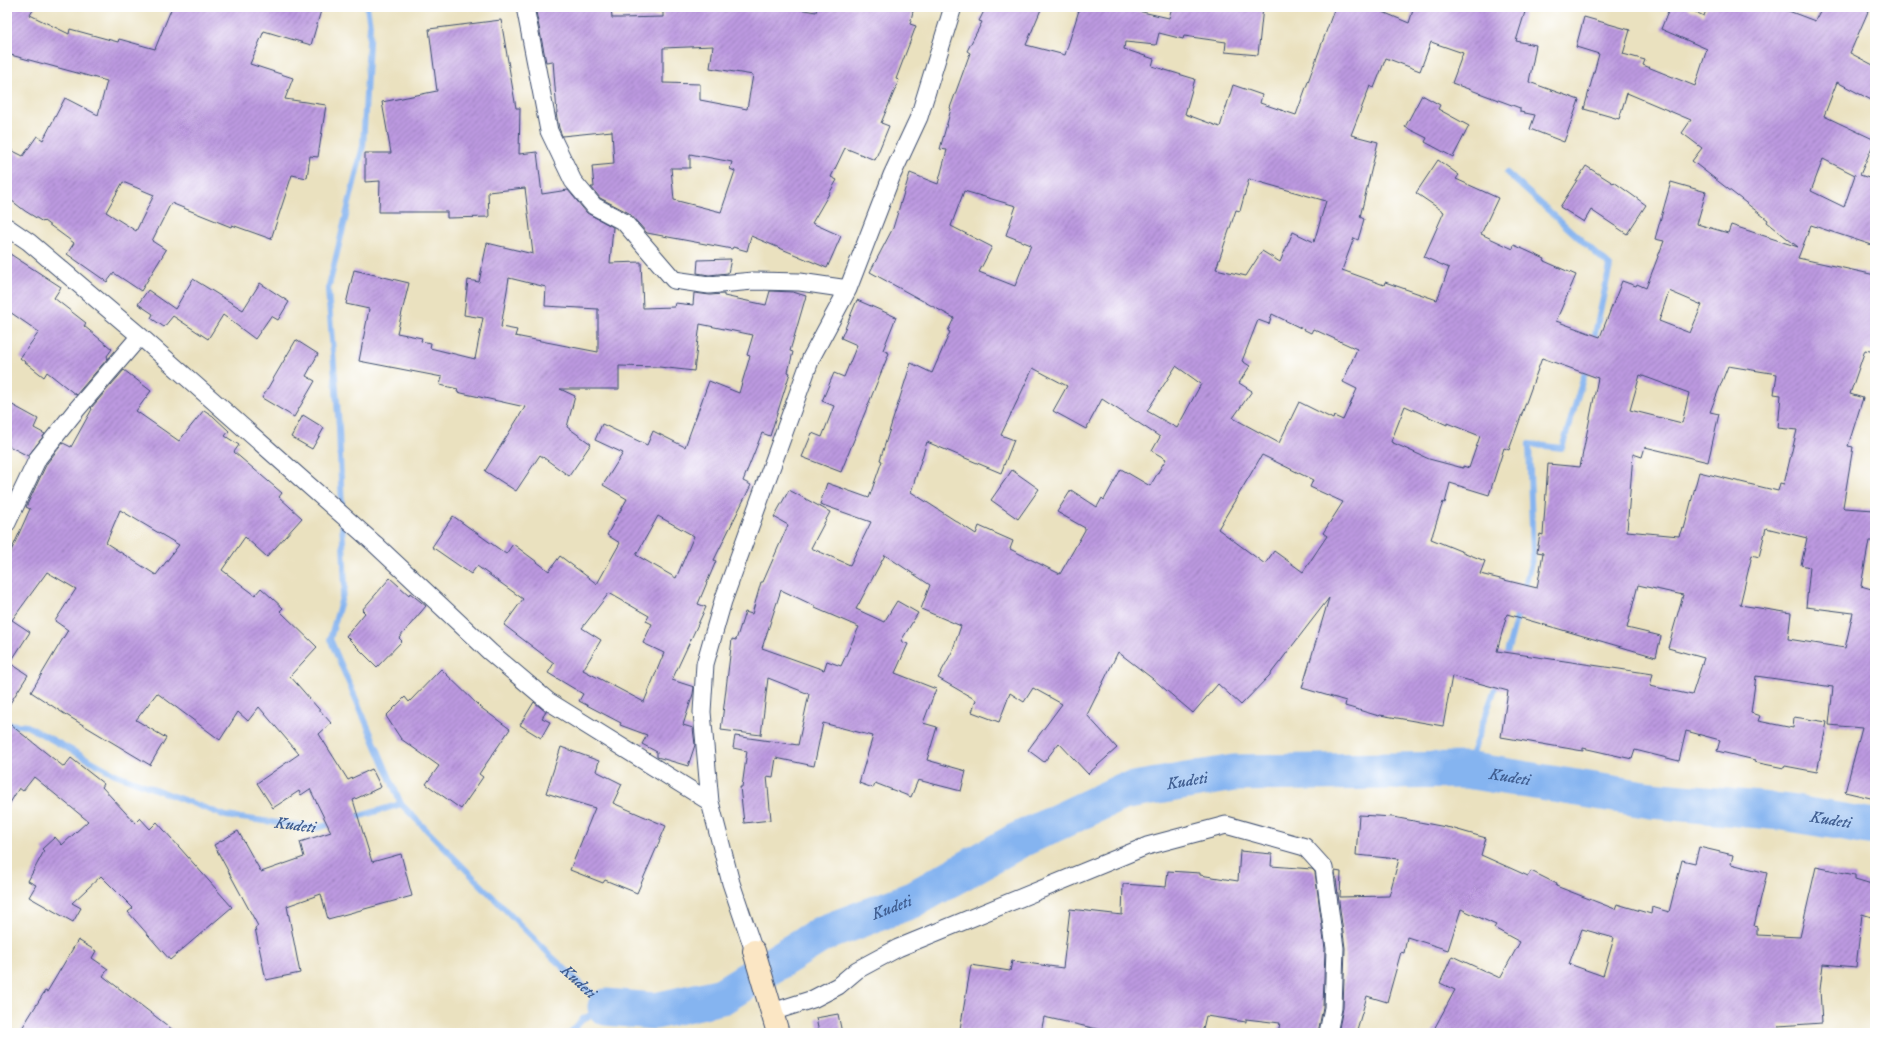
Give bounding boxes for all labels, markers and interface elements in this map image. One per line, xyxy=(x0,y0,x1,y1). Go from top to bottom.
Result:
water label: Kudeti xyxy=(1487,764,1533,790)
water label: Kudeti xyxy=(1164,768,1210,794)
water label: Kudeti xyxy=(1808,807,1854,833)
water label: Kudeti xyxy=(273,812,318,838)
water label: Kudeti xyxy=(868,891,915,925)
water label: Kudeti xyxy=(556,959,601,1004)

